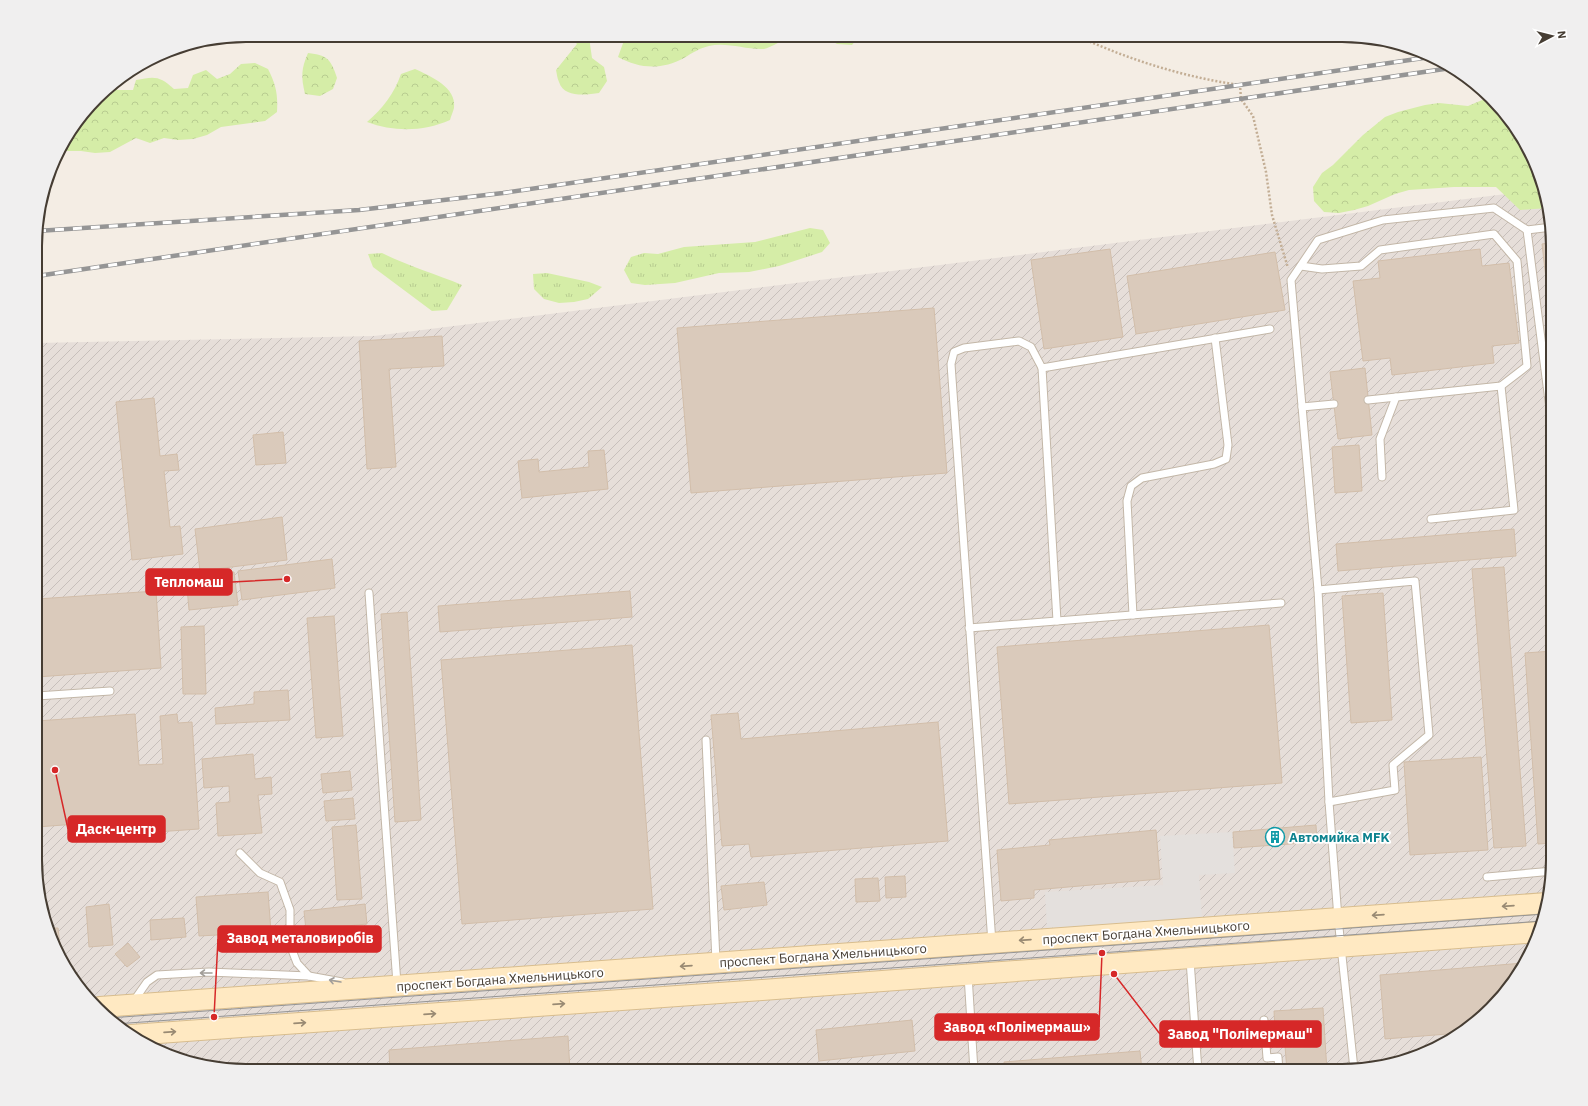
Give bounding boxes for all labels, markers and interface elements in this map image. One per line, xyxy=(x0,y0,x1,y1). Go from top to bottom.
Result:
north arrow xyxy=(1532,16,1572,56)
text: N xyxy=(1554,30,1569,40)
callout: Тепломаш xyxy=(146,569,232,595)
text: Тепломаш xyxy=(154,573,224,591)
callout: Даск-центр xyxy=(68,816,165,842)
text: Даск-центр xyxy=(76,820,156,838)
building icon: Автомийка MFK xyxy=(1264,826,1286,848)
place label: Автомийка MFK xyxy=(1289,829,1390,846)
one-way arrow xyxy=(1502,902,1515,909)
one-way arrow xyxy=(1372,911,1385,918)
street label: проспект Богдана Хмельницького xyxy=(1042,917,1250,948)
callout: Завод металовиробів xyxy=(218,926,381,952)
text: Завод металовиробів xyxy=(226,929,374,947)
one-way arrow xyxy=(1019,937,1032,944)
street label: проспект Богдана Хмельницького xyxy=(719,940,927,971)
one-way arrow xyxy=(680,962,693,969)
street label: проспект Богдана Хмельницького xyxy=(396,964,604,995)
one-way arrow xyxy=(200,969,213,976)
one-way arrow xyxy=(329,976,342,984)
one-way arrow xyxy=(552,1001,565,1008)
one-way arrow xyxy=(423,1010,436,1017)
callout: Завод «Полімермаш» xyxy=(935,1014,1099,1040)
text: Завод «Полімермаш» xyxy=(943,1018,1091,1036)
one-way arrow xyxy=(293,1019,306,1026)
callout: Завод "Полімермаш" xyxy=(1160,1021,1321,1047)
text: Завод "Полімермаш" xyxy=(1167,1025,1313,1043)
one-way arrow xyxy=(163,1028,176,1035)

